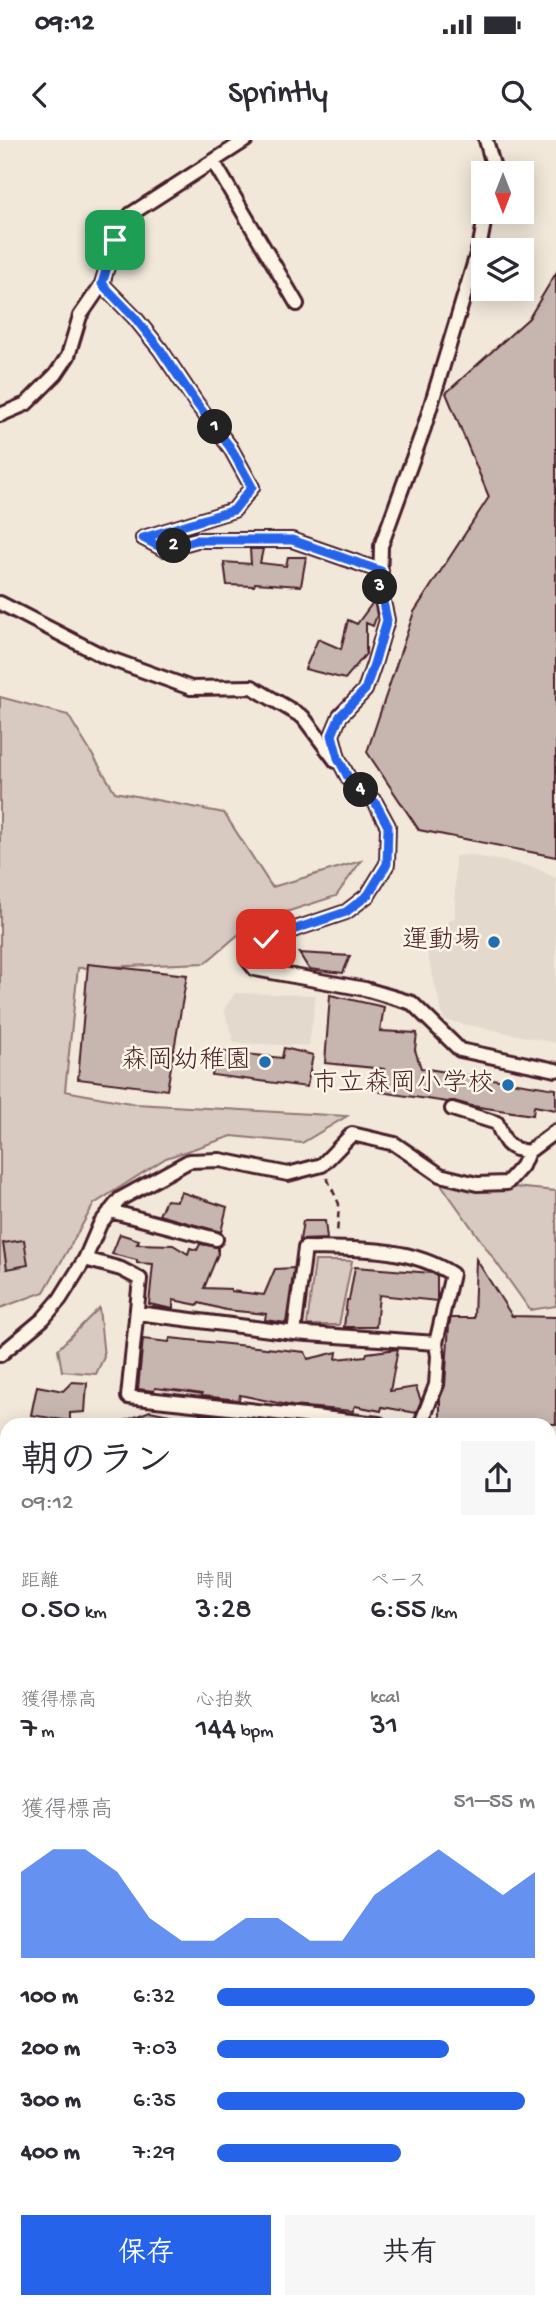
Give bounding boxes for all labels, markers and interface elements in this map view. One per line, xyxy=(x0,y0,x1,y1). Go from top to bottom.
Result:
text: 09:12 xyxy=(35,9,94,40)
icon: back xyxy=(21,76,59,114)
text: Sprintly xyxy=(228,76,328,114)
icon: search xyxy=(497,76,535,114)
north arrow xyxy=(471,161,534,224)
map controls xyxy=(471,161,534,301)
pin xyxy=(85,210,145,270)
icon: arrive xyxy=(96,221,134,259)
button: layers xyxy=(471,238,534,301)
pin: 1 xyxy=(198,410,232,444)
text: 1 xyxy=(211,415,218,438)
pin: 2 xyxy=(156,528,192,564)
text: 2 xyxy=(169,534,178,557)
pin: 3 xyxy=(362,570,398,604)
text: 3 xyxy=(375,575,384,598)
pin: 4 xyxy=(344,772,378,808)
text: 4 xyxy=(356,778,365,801)
pin xyxy=(236,909,296,969)
icon: check xyxy=(247,920,285,958)
place label: 運動場 xyxy=(402,926,480,958)
marker: 運動場 xyxy=(486,934,502,950)
place label: 森岡幼稚園 xyxy=(121,1045,251,1078)
marker: 森岡幼稚園 xyxy=(257,1054,273,1070)
place label: 市立森岡小学校 xyxy=(312,1068,494,1101)
marker: 市立森岡小学校 xyxy=(500,1077,516,1093)
button: share xyxy=(461,1441,535,1515)
text: 朝のラン xyxy=(21,1442,173,1486)
text: 09:12 xyxy=(21,1490,73,1517)
text: 距離 xyxy=(21,1571,59,1594)
text: 時間 xyxy=(196,1571,234,1594)
text: ペース xyxy=(370,1571,426,1594)
text: 0.50 xyxy=(21,1594,80,1629)
text: 3:28 xyxy=(196,1594,252,1629)
text: 6:55 xyxy=(370,1594,427,1629)
text: km xyxy=(80,1602,107,1625)
text: /km xyxy=(427,1602,458,1625)
text: kcal xyxy=(370,1687,400,1710)
text: 獲得標高 xyxy=(21,1690,97,1713)
text: 心拍数 xyxy=(196,1690,253,1713)
text: 31 xyxy=(370,1710,398,1745)
text: 7 xyxy=(21,1713,37,1748)
text: 144 xyxy=(196,1713,236,1748)
text: m xyxy=(37,1721,55,1744)
text: bpm xyxy=(236,1721,274,1744)
text: 51–55 m xyxy=(454,1789,535,1816)
text: 獲得標高 xyxy=(21,1798,113,1825)
text: 100 m xyxy=(21,1984,78,2011)
text: 6:32 xyxy=(133,1984,175,2011)
text: 200 m xyxy=(21,2036,80,2063)
text: 7:03 xyxy=(133,2036,177,2063)
text: 300 m xyxy=(21,2088,81,2115)
text: 6:35 xyxy=(133,2088,176,2115)
text: 400 m xyxy=(21,2140,80,2167)
text: 7:29 xyxy=(133,2140,175,2167)
button: 保存 xyxy=(21,2215,271,2295)
button: 共有 xyxy=(285,2215,535,2295)

